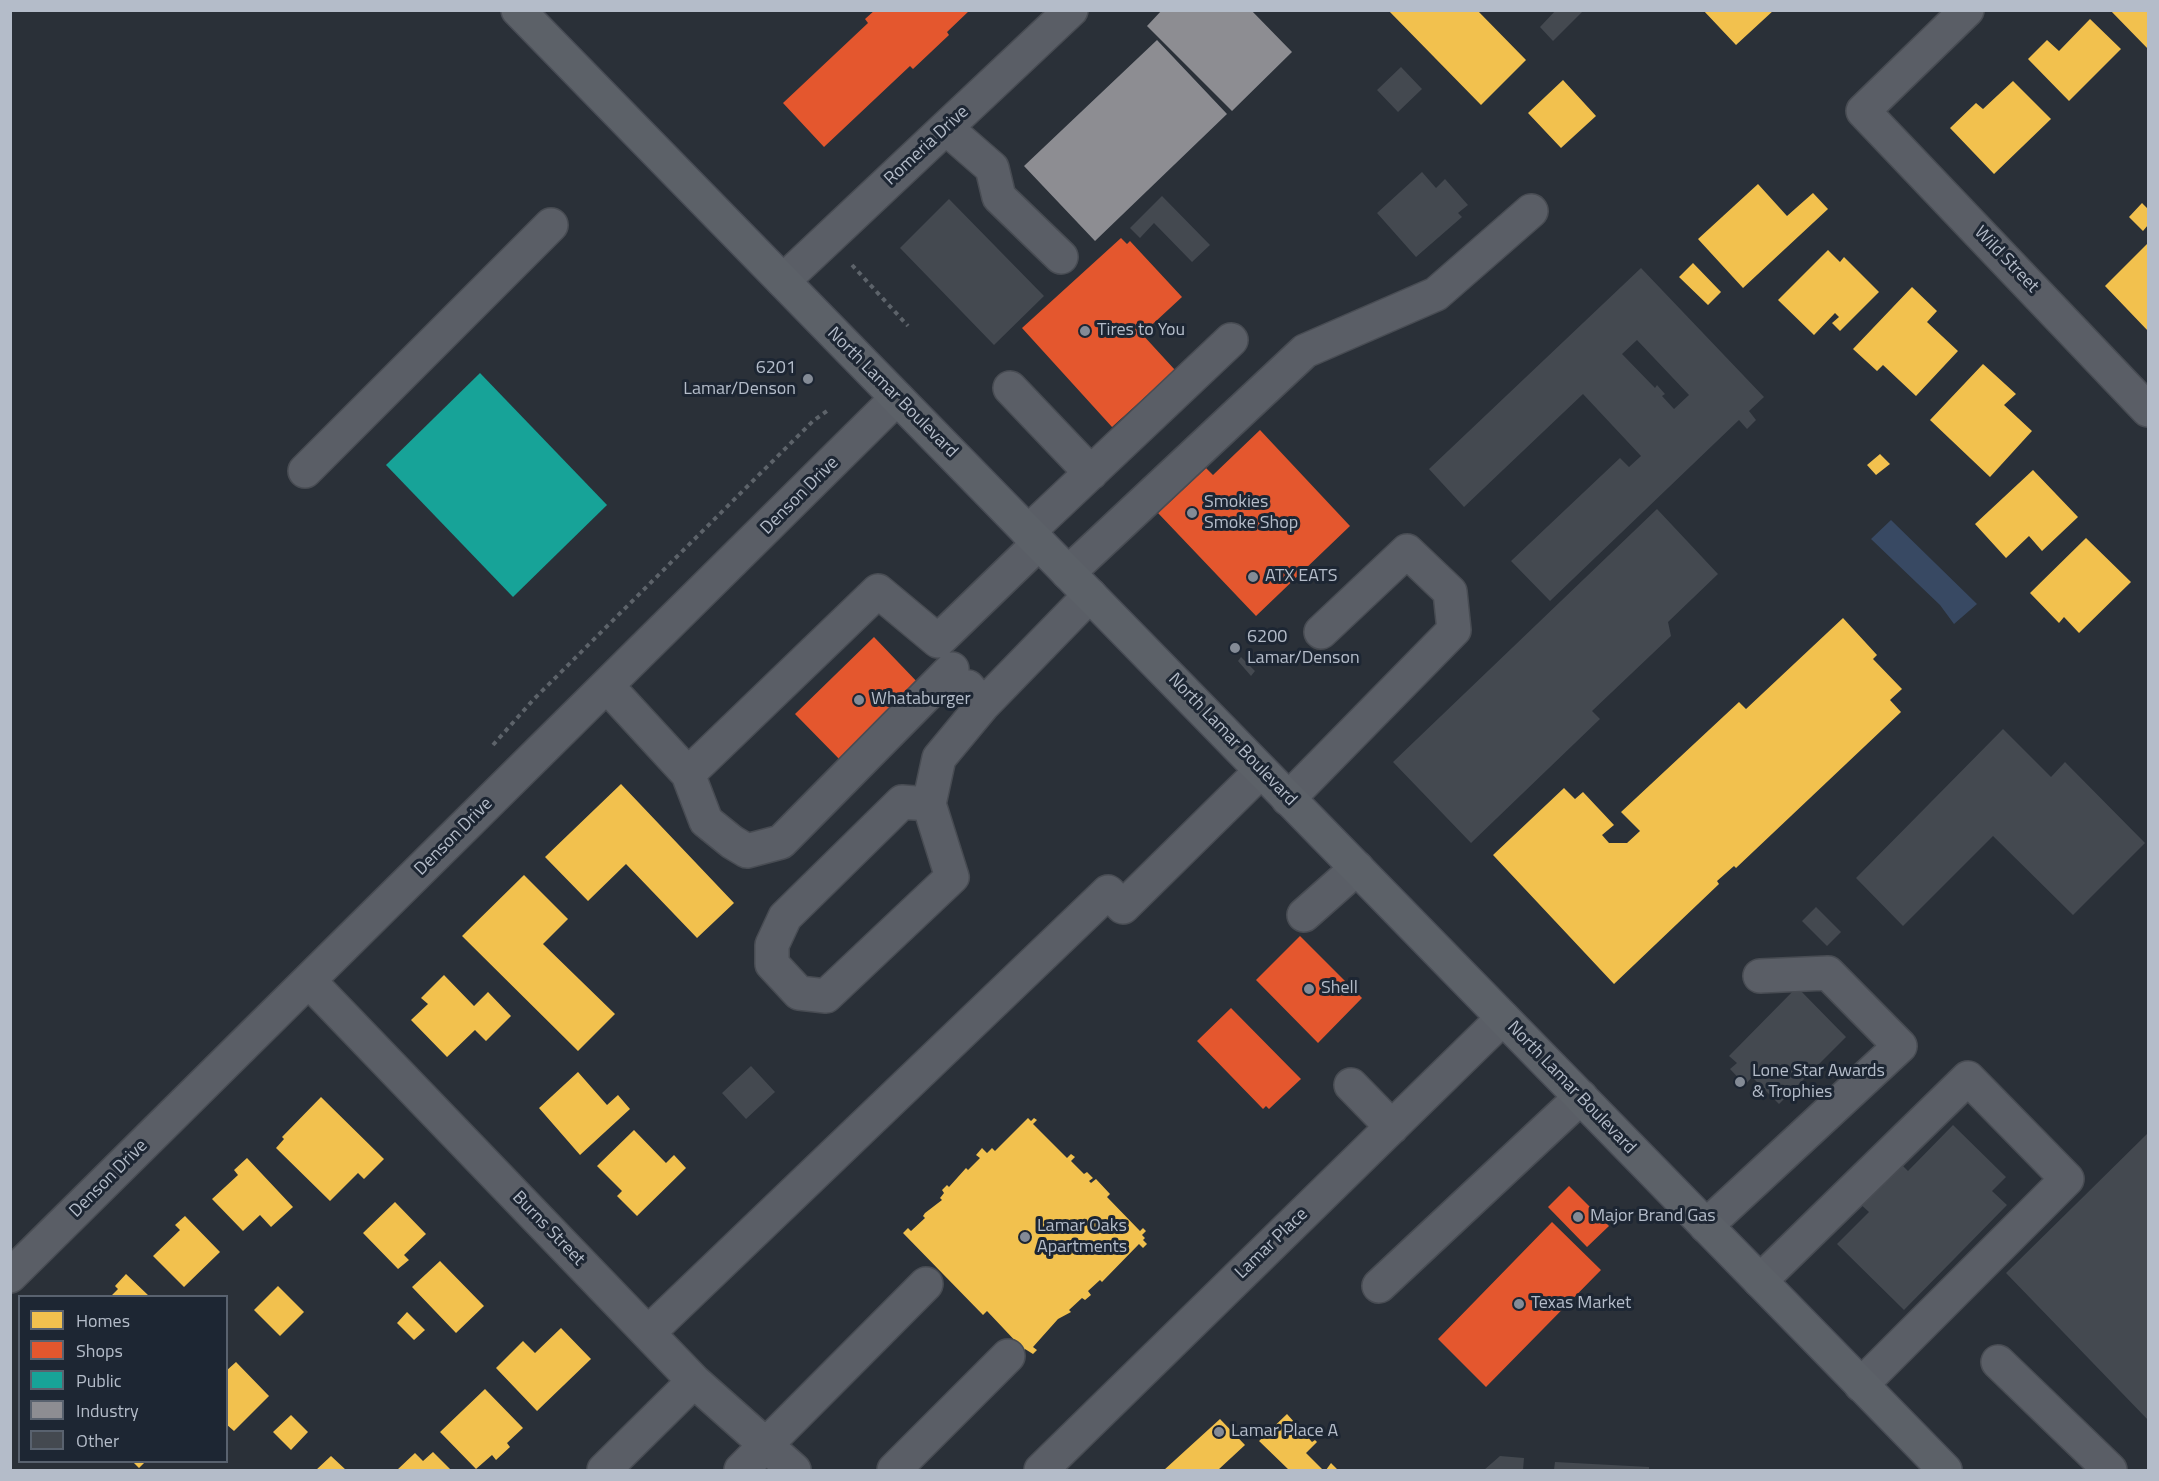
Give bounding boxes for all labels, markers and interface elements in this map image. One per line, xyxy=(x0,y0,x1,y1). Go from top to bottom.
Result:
street label: Romeria Drive xyxy=(880,102,974,190)
street label: Wild Street xyxy=(1969,222,2043,298)
place label: Tires to You xyxy=(1097,320,1185,342)
street label: North Lamar Boulevard xyxy=(822,323,962,463)
marker: Tires to You xyxy=(1078,324,1092,338)
place label: 6201 Lamar/Denson xyxy=(683,358,796,400)
marker: 6201 Lamar/Denson xyxy=(801,372,815,386)
street label: Denson Drive xyxy=(757,453,843,539)
place label: Smokies Smoke Shop xyxy=(1204,492,1298,534)
marker: Smokies Smoke Shop xyxy=(1185,506,1199,520)
place label: ATX EATS xyxy=(1265,566,1337,588)
marker: ATX EATS xyxy=(1246,570,1260,584)
place label: 6200 Lamar/Denson xyxy=(1247,627,1360,670)
marker: 6200 Lamar/Denson xyxy=(1228,641,1242,655)
street label: North Lamar Boulevard xyxy=(1163,669,1301,811)
place label: Whataburger xyxy=(871,689,971,711)
marker: Whataburger xyxy=(852,693,866,707)
street label: Denson Drive xyxy=(411,794,497,880)
place label: Shell xyxy=(1321,978,1358,1000)
marker: Shell xyxy=(1302,982,1316,996)
street label: North Lamar Boulevard xyxy=(1502,1017,1640,1159)
place label: Lone Star Awards & Trophies xyxy=(1752,1061,1885,1104)
marker: Lone Star Awards & Trophies xyxy=(1733,1075,1747,1089)
street label: Denson Drive xyxy=(66,1136,152,1222)
street label: Burns Street xyxy=(507,1187,589,1271)
street label: Lamar Place xyxy=(1231,1204,1313,1284)
place label: Major Brand Gas xyxy=(1590,1206,1716,1228)
marker: Major Brand Gas xyxy=(1571,1210,1585,1224)
place label: Lamar Oaks Apartments xyxy=(1037,1216,1127,1258)
marker: Lamar Oaks Apartments xyxy=(1018,1230,1032,1244)
place label: Texas Market xyxy=(1531,1293,1631,1315)
legend xyxy=(18,1295,228,1463)
marker: Texas Market xyxy=(1512,1297,1526,1311)
text: Homes xyxy=(76,1307,130,1334)
text: Shops xyxy=(76,1337,123,1364)
text: Public xyxy=(76,1367,122,1394)
text: Industry xyxy=(76,1397,139,1424)
place label: Lamar Place A xyxy=(1231,1421,1338,1443)
marker: Lamar Place A xyxy=(1212,1425,1226,1439)
text: Other xyxy=(76,1427,119,1454)

